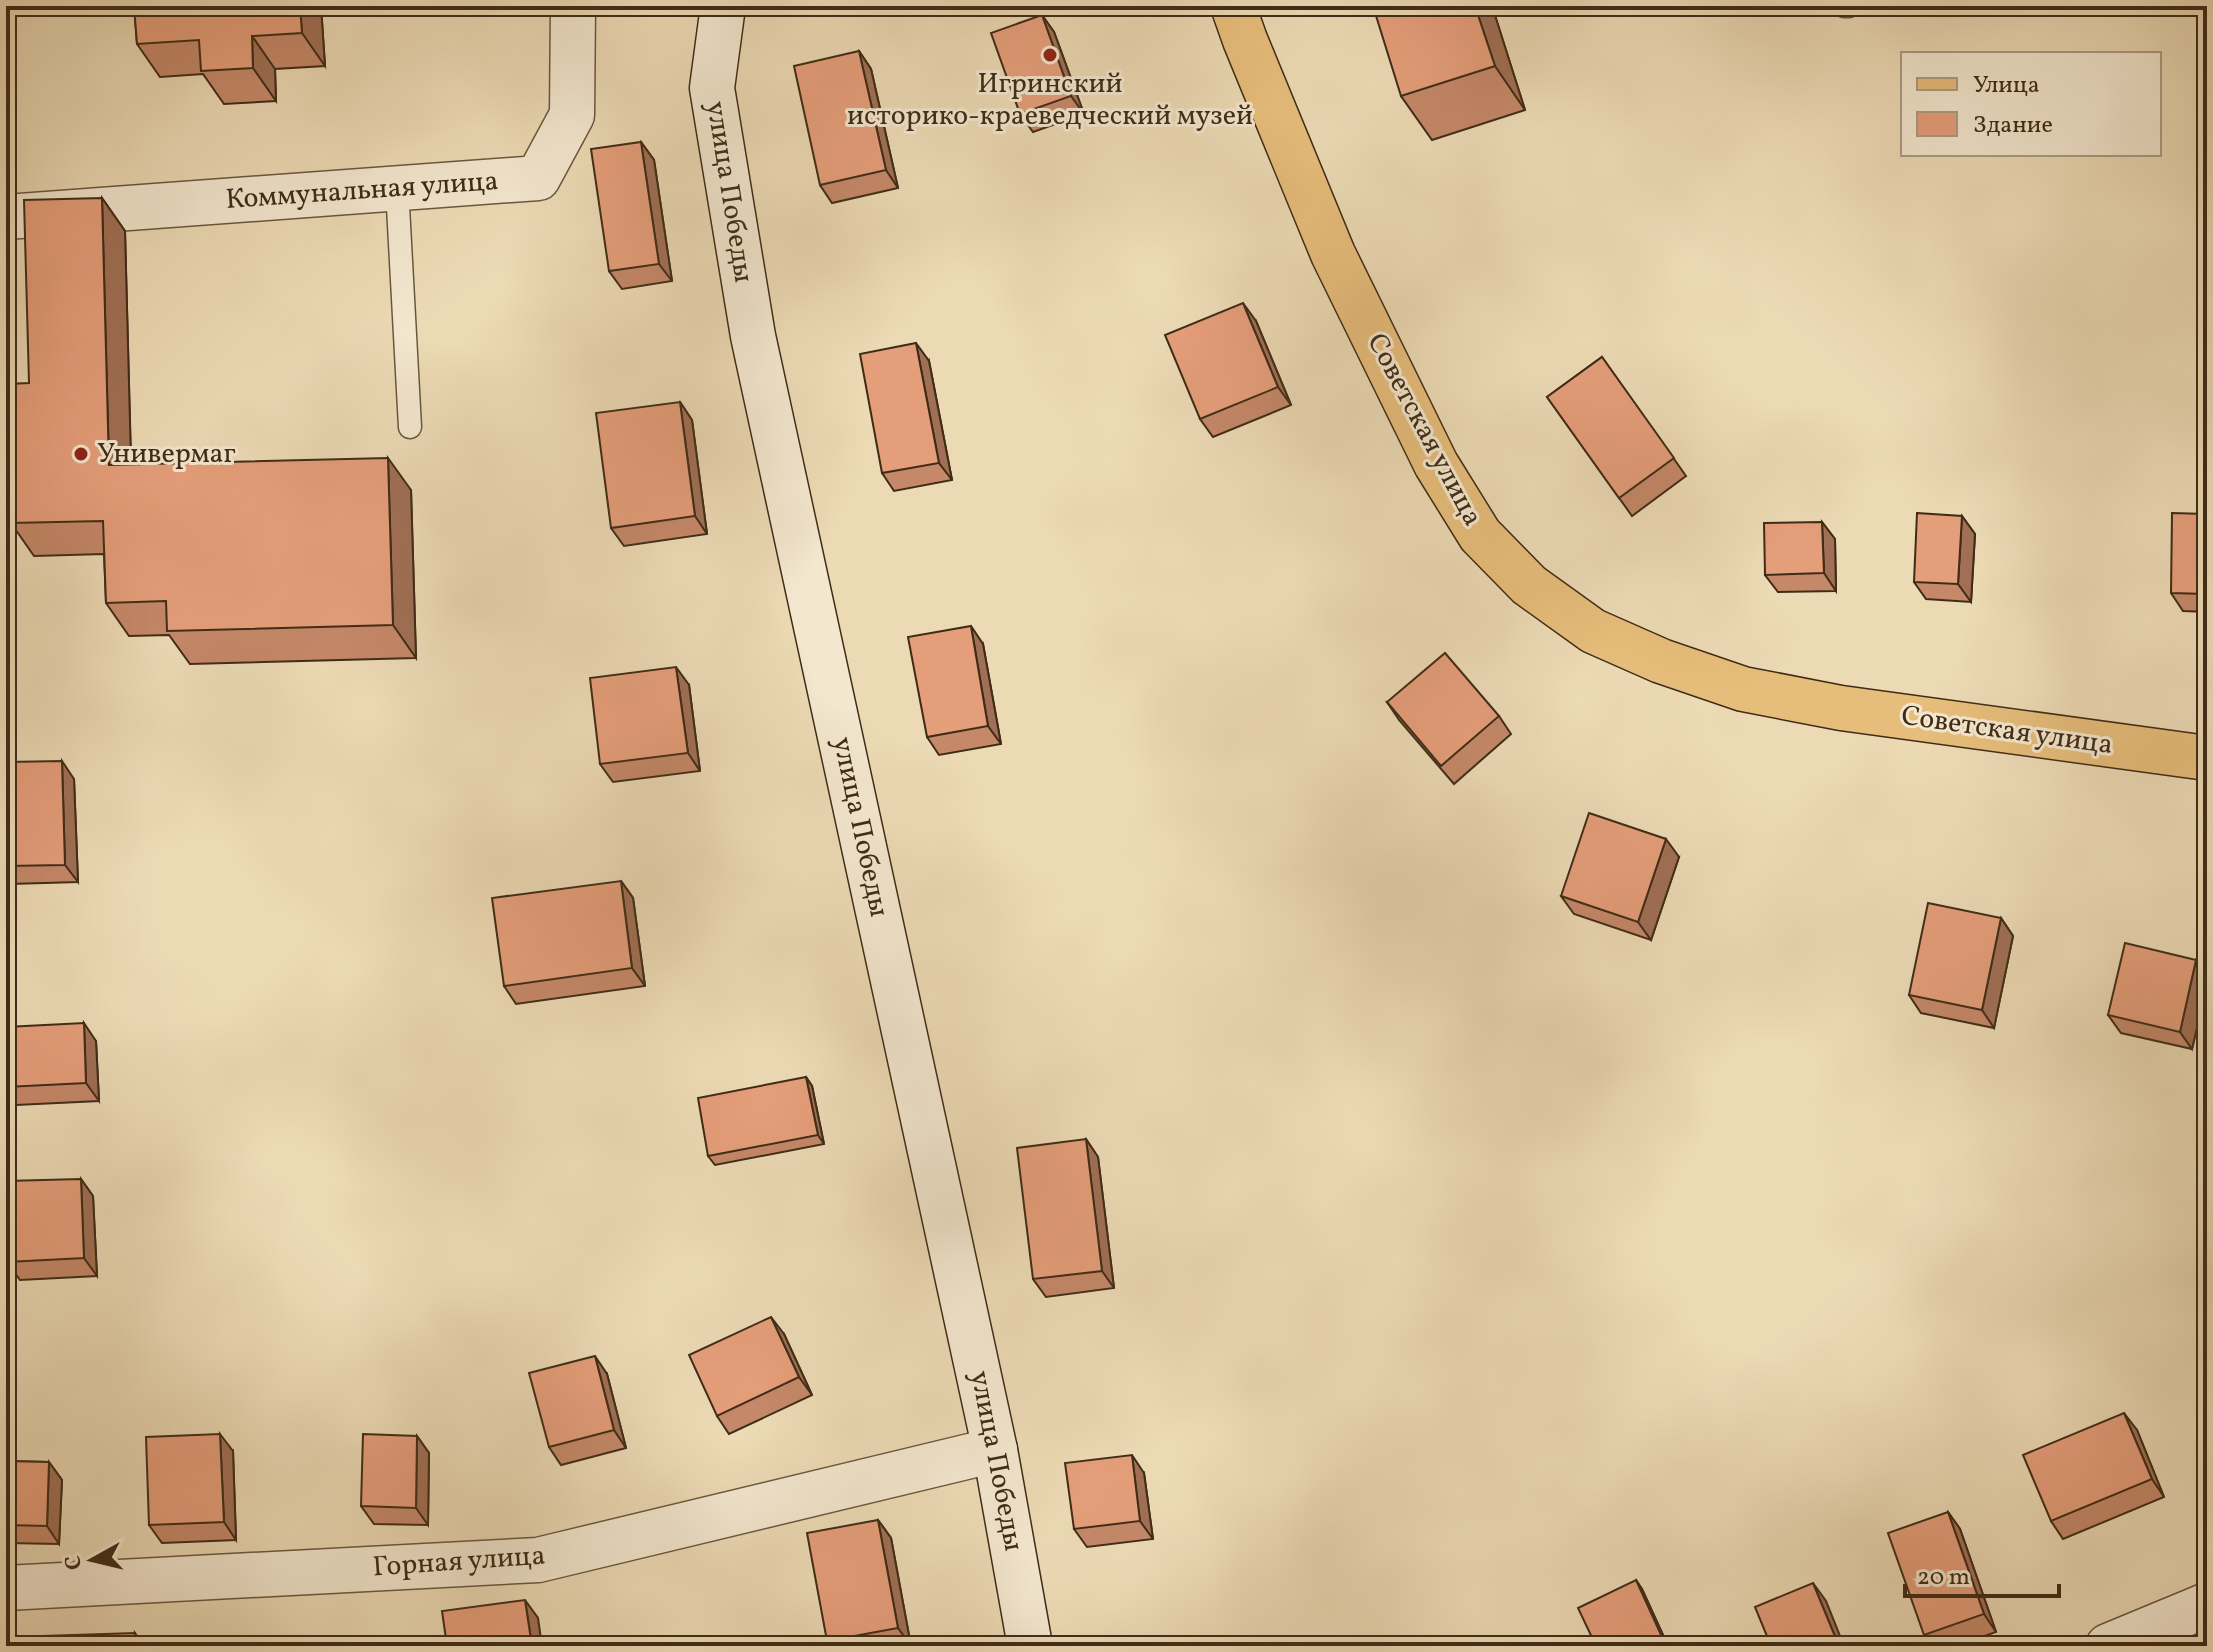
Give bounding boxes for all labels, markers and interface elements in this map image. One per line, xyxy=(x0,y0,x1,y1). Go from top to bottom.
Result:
marker: Игринский историко-краеведческий музей xyxy=(1041,46,1059,64)
legend xyxy=(1901,52,2161,156)
place label: Игринский историко-краеведческий музей xyxy=(847,65,1253,136)
text: Улица xyxy=(1973,69,2040,103)
street label: улица Победы xyxy=(695,99,763,285)
text: Здание xyxy=(1973,109,2053,143)
street label: Коммунальная улица xyxy=(224,162,500,220)
street label: Советская улица xyxy=(1357,327,1491,533)
place label: Универмаг xyxy=(97,435,236,474)
marker: Универмаг xyxy=(72,445,90,463)
street label: Советская улица xyxy=(1899,697,2115,765)
street label: улица Победы xyxy=(822,733,898,921)
street label: улица Победы xyxy=(959,1367,1033,1555)
north arrow xyxy=(52,1520,132,1600)
street label: Горная улица xyxy=(371,1537,547,1587)
scale bar xyxy=(1905,1548,2059,1598)
text: С xyxy=(58,1553,91,1572)
text: 20 m xyxy=(1917,1561,1970,1595)

